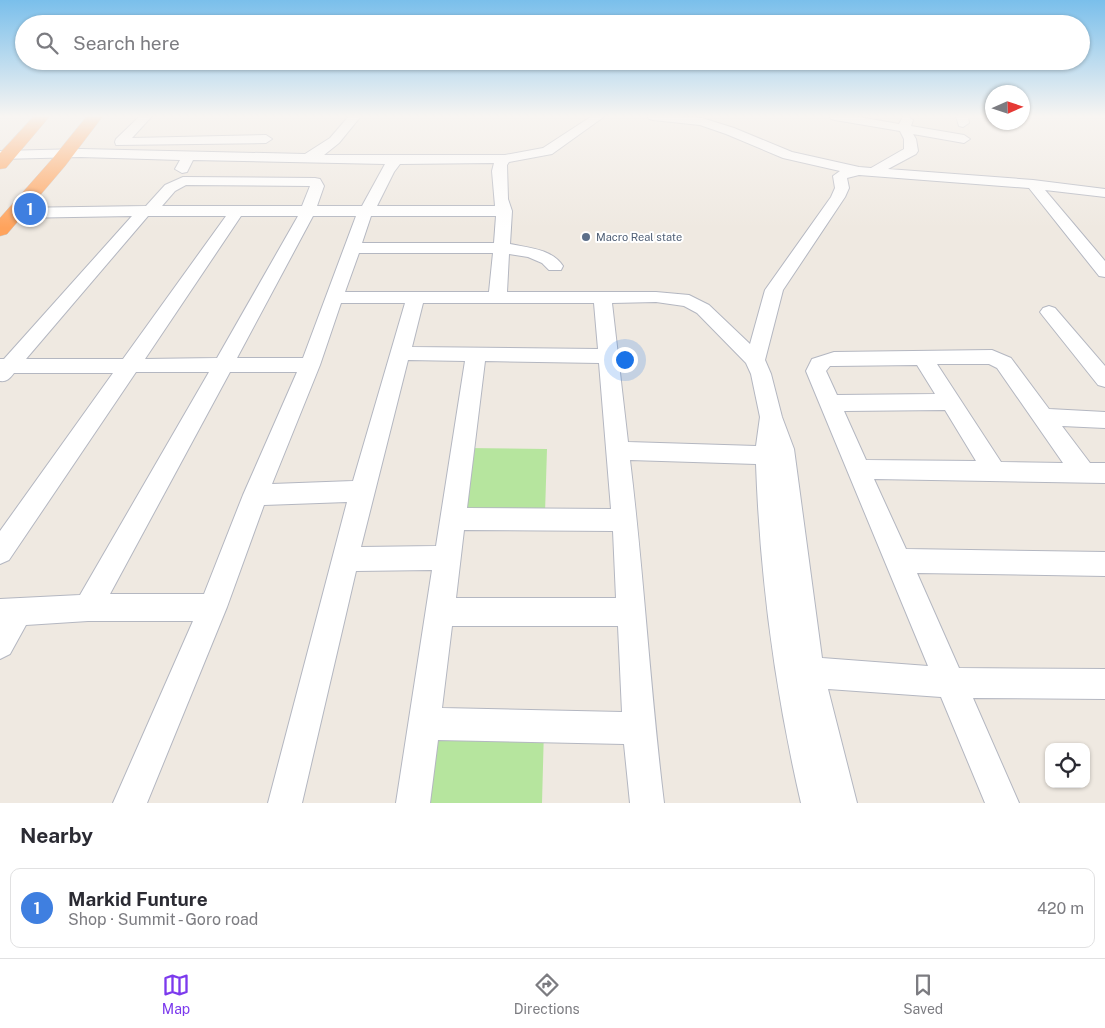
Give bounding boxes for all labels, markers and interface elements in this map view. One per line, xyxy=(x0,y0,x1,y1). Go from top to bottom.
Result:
search box xyxy=(15,15,1090,70)
icon: search xyxy=(33,29,61,57)
text: Search here xyxy=(73,32,180,54)
north arrow xyxy=(985,85,1030,130)
pin: 1 xyxy=(14,190,46,228)
marker: Macro Real state xyxy=(580,231,592,243)
place label: Macro Real state xyxy=(596,231,682,243)
your location xyxy=(612,347,638,373)
map controls xyxy=(1045,743,1090,788)
button: locate xyxy=(1045,743,1090,788)
text: Nearby xyxy=(20,823,93,848)
text: Markid Funture xyxy=(68,888,208,910)
text: 1 xyxy=(34,899,40,918)
text: 420 m xyxy=(1037,899,1084,918)
text: Shop · Summit - Goro road xyxy=(68,910,258,929)
tab: Map xyxy=(162,971,190,1017)
tab: Directions xyxy=(514,971,580,1017)
tab: Saved xyxy=(903,971,943,1017)

